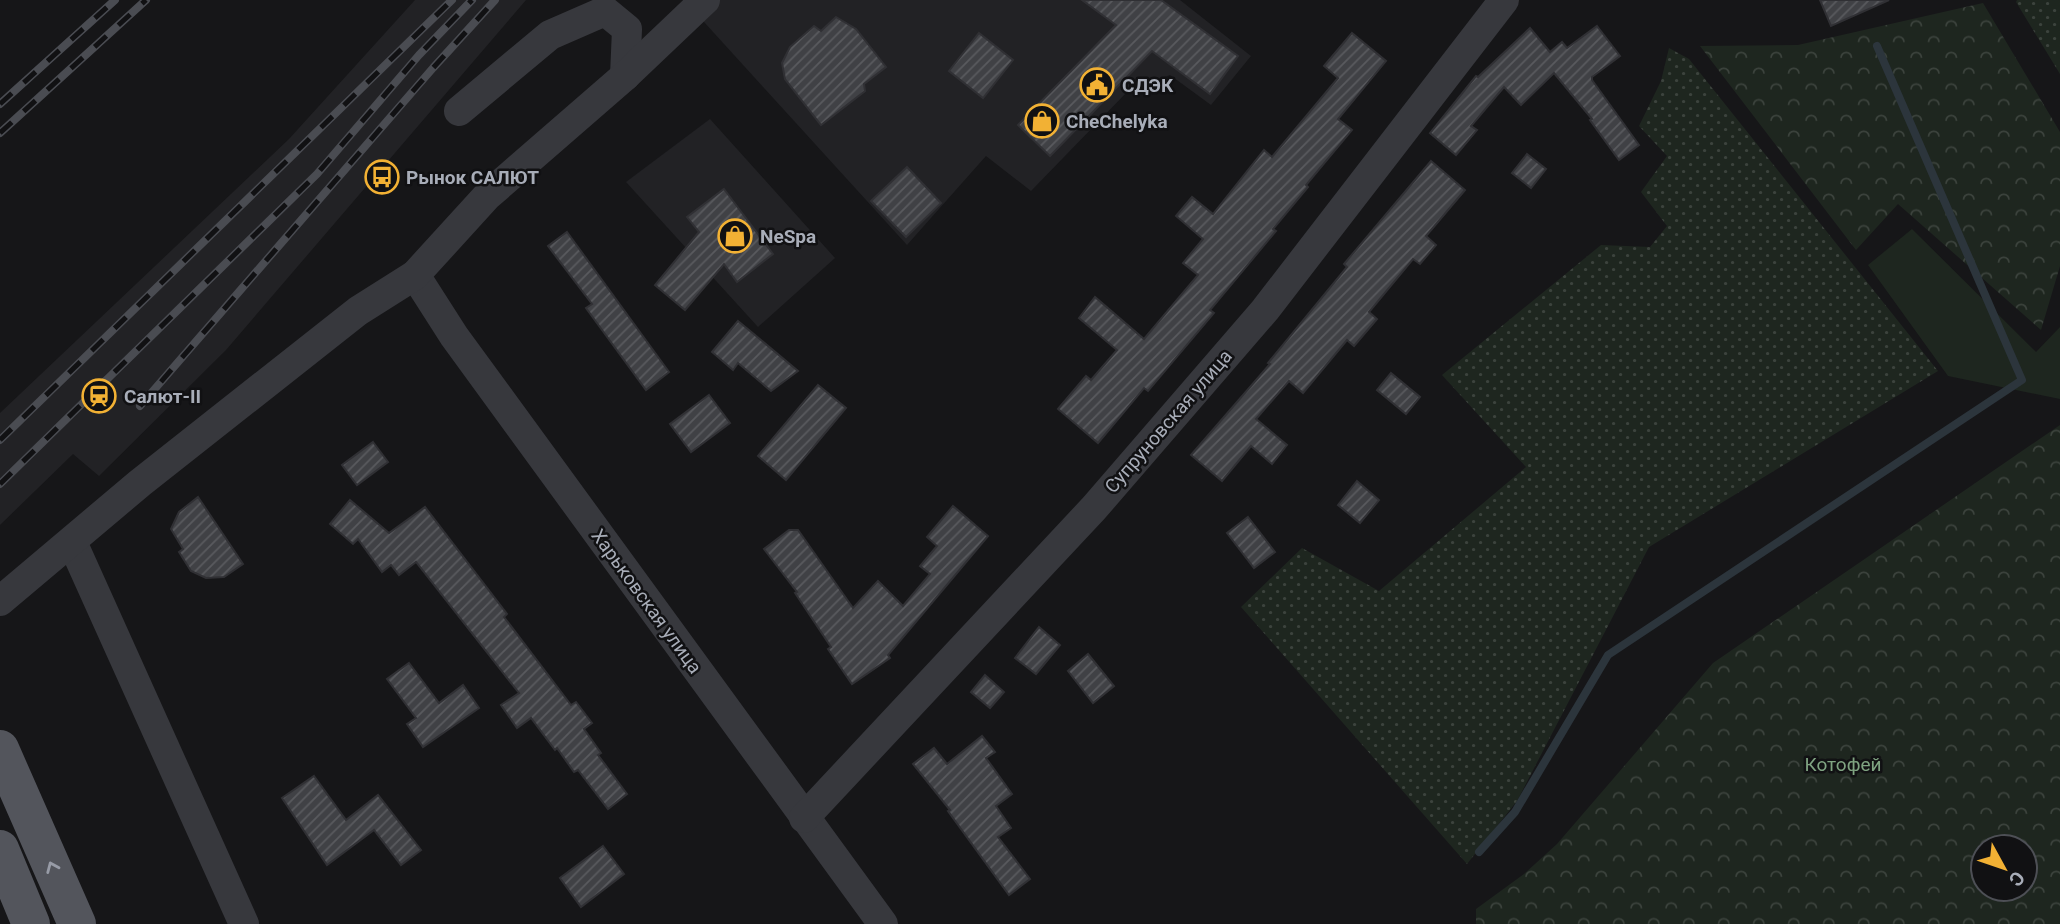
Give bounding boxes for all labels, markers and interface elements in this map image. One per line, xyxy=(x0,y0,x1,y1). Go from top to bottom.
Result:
public building icon: СДЭК xyxy=(1078,66,1116,104)
place label: СДЭК xyxy=(1122,74,1174,97)
shop icon: CheChelyka xyxy=(1023,102,1061,140)
place label: CheChelyka xyxy=(1066,110,1168,133)
bus stop icon: Рынок САЛЮТ xyxy=(363,158,401,196)
place label: Рынок САЛЮТ xyxy=(406,166,539,189)
shop icon: NeSpa xyxy=(716,217,754,255)
place label: NeSpa xyxy=(760,225,816,248)
street label: Супруновская улица xyxy=(1100,345,1237,498)
station icon: Салют-II xyxy=(80,377,118,415)
place label: Салют-II xyxy=(124,385,201,408)
street label: Харьковская улица xyxy=(586,525,707,678)
park label: Котофей xyxy=(1804,753,1882,776)
north arrow xyxy=(1969,833,2039,903)
one-way arrow xyxy=(46,861,60,874)
text: С xyxy=(2004,866,2029,891)

